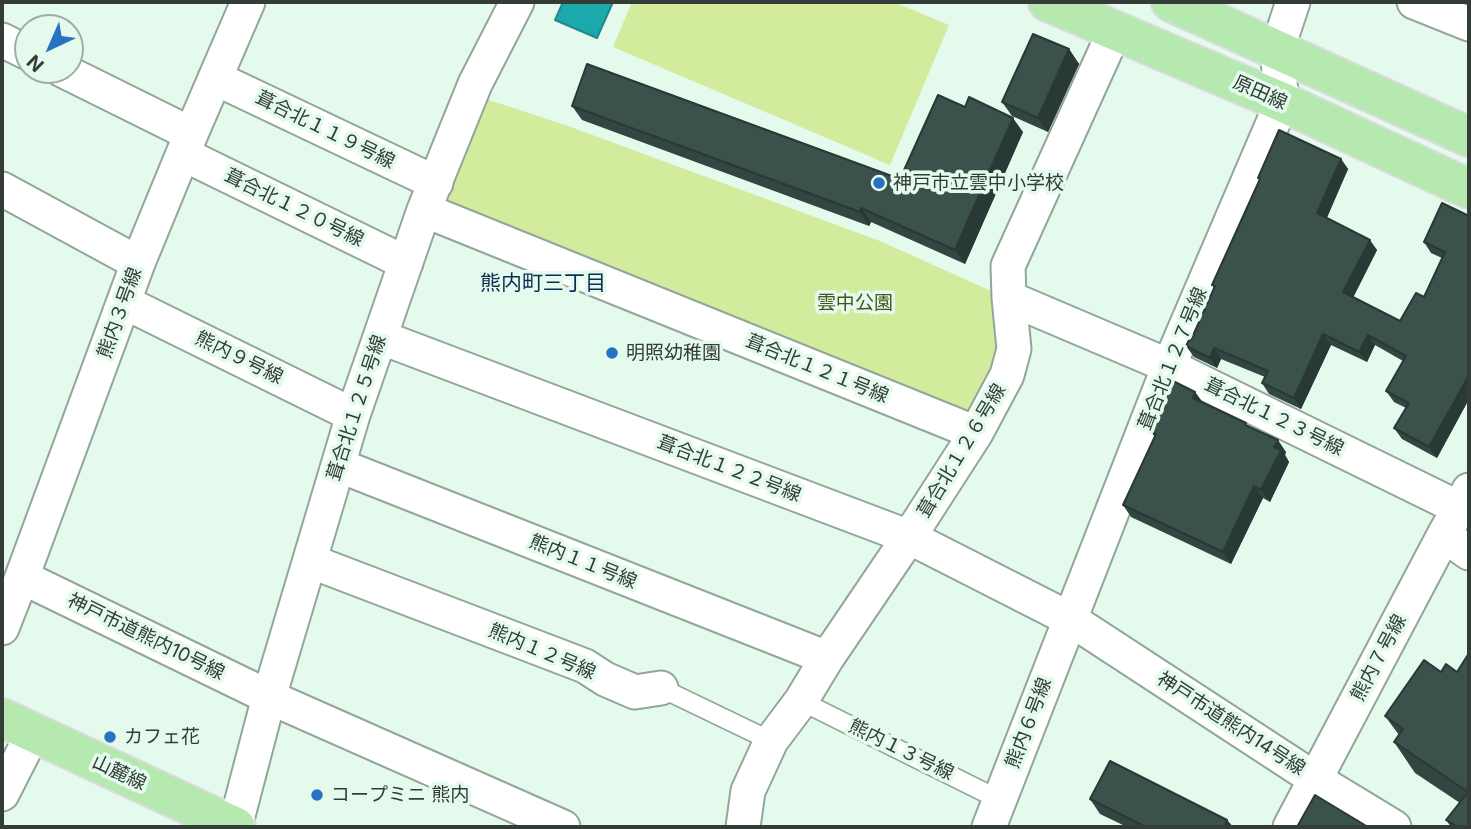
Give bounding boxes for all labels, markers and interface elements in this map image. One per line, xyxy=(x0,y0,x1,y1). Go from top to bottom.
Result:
north arrow xyxy=(14,14,84,84)
text: N xyxy=(22,50,49,76)
street label: 原田線 xyxy=(1229,71,1291,115)
street label: 葺合北１１９号線 xyxy=(252,86,398,174)
street label: 葺合北１２０号線 xyxy=(221,164,367,252)
place label: 神戸市立雲中小学校 xyxy=(893,172,1064,194)
marker: 神戸市立雲中小学校 xyxy=(871,175,887,191)
street label: 熊内３号線 xyxy=(93,264,147,362)
district label: 熊内町三丁目 xyxy=(480,271,606,297)
street label: 葺合北１２７号線 xyxy=(1134,284,1212,434)
park label: 雲中公園 xyxy=(817,292,893,314)
street label: 熊内９号線 xyxy=(191,327,287,389)
street label: 葺合北１２１号線 xyxy=(742,330,892,408)
street label: 葺合北１２５号線 xyxy=(323,332,391,484)
place label: 明照幼稚園 xyxy=(626,342,721,364)
marker: 明照幼稚園 xyxy=(604,345,620,361)
street label: 葺合北１２３号線 xyxy=(1201,373,1347,461)
street label: 葺合北１２６号線 xyxy=(913,380,1011,522)
street label: 葺合北１２２号線 xyxy=(654,431,804,507)
street label: 熊内１１号線 xyxy=(526,530,640,594)
street label: 神戸市道熊内10号線 xyxy=(64,589,228,685)
street label: 熊内７号線 xyxy=(1347,611,1411,705)
street label: 熊内１２号線 xyxy=(485,619,599,685)
street label: 神戸市道熊内14号線 xyxy=(1153,668,1309,780)
street label: 熊内６号線 xyxy=(1001,675,1057,771)
street label: 熊内１３号線 xyxy=(845,715,957,785)
place label: カフェ花 xyxy=(124,726,200,748)
marker: カフェ花 xyxy=(102,729,118,745)
street label: 山麓線 xyxy=(88,751,150,795)
place label: コープミニ 熊内 xyxy=(331,784,469,806)
marker: コープミニ 熊内 xyxy=(309,787,325,803)

